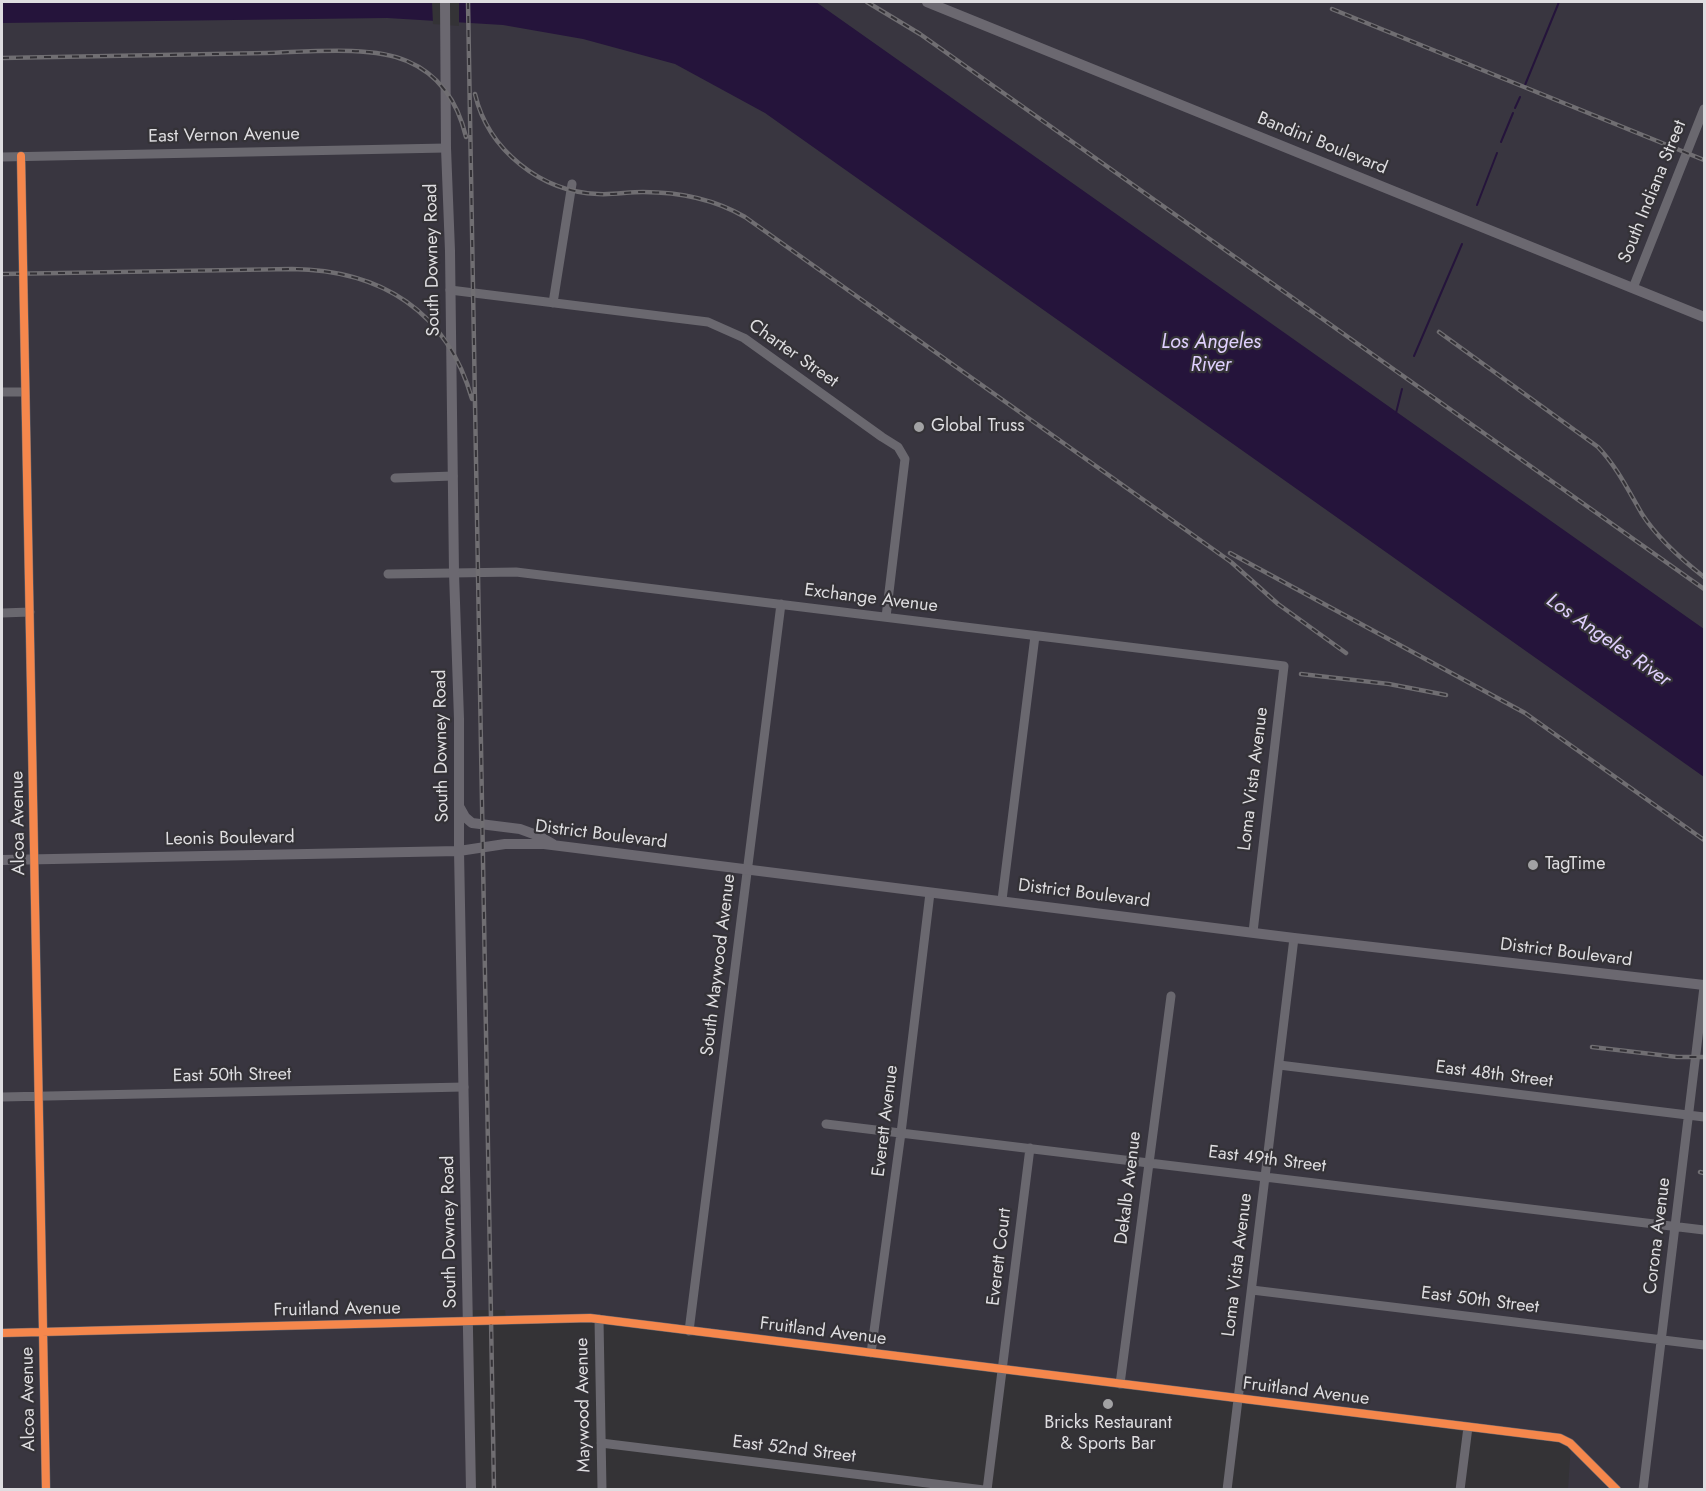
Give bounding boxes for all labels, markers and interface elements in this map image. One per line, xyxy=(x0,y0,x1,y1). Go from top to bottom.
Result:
street label: Bandini Boulevard xyxy=(1254,108,1390,180)
street label: South Indiana Street xyxy=(1614,117,1692,267)
street label: East Vernon Avenue xyxy=(148,124,300,148)
street label: South Downey Road xyxy=(421,183,445,337)
street label: Charter Street xyxy=(744,315,842,393)
water label: Los Angeles River xyxy=(1161,331,1261,378)
place label: Global Truss xyxy=(931,416,1024,438)
marker: Global Truss xyxy=(912,420,926,434)
street label: Exchange Avenue xyxy=(803,580,939,618)
water label: Los Angeles River xyxy=(1541,589,1675,693)
street label: South Downey Road xyxy=(430,669,454,823)
street label: Loma Vista Avenue xyxy=(1234,706,1274,852)
street label: Alcoa Avenue xyxy=(7,771,31,875)
street label: District Boulevard xyxy=(534,816,668,854)
street label: Leonis Boulevard xyxy=(165,827,295,851)
place label: TagTime xyxy=(1545,854,1605,876)
marker: TagTime xyxy=(1526,858,1540,872)
street label: South Maywood Avenue xyxy=(697,873,741,1057)
street label: District Boulevard xyxy=(1017,875,1151,913)
street label: District Boulevard xyxy=(1499,934,1633,972)
street label: East 48th Street xyxy=(1434,1057,1554,1093)
street label: East 50th Street xyxy=(173,1064,291,1088)
street label: Everett Avenue xyxy=(868,1064,904,1178)
street label: Dekalb Avenue xyxy=(1111,1130,1147,1246)
street label: East 49th Street xyxy=(1207,1142,1327,1178)
street label: South Downey Road xyxy=(438,1155,462,1309)
street label: Corona Avenue xyxy=(1640,1176,1676,1296)
street label: Loma Vista Avenue xyxy=(1218,1192,1258,1338)
street label: Everett Court xyxy=(983,1207,1017,1307)
street label: East 50th Street xyxy=(1420,1283,1540,1319)
street label: Fruitland Avenue xyxy=(273,1298,401,1322)
street label: Fruitland Avenue xyxy=(759,1314,887,1350)
street label: Maywood Avenue xyxy=(572,1337,596,1473)
street label: Alcoa Avenue xyxy=(17,1347,41,1451)
street label: Fruitland Avenue xyxy=(1242,1374,1370,1410)
marker: Bricks Restaurant & Sports Bar xyxy=(1101,1397,1115,1411)
place label: Bricks Restaurant & Sports Bar xyxy=(1044,1413,1172,1456)
street label: East 52nd Street xyxy=(731,1432,857,1468)

